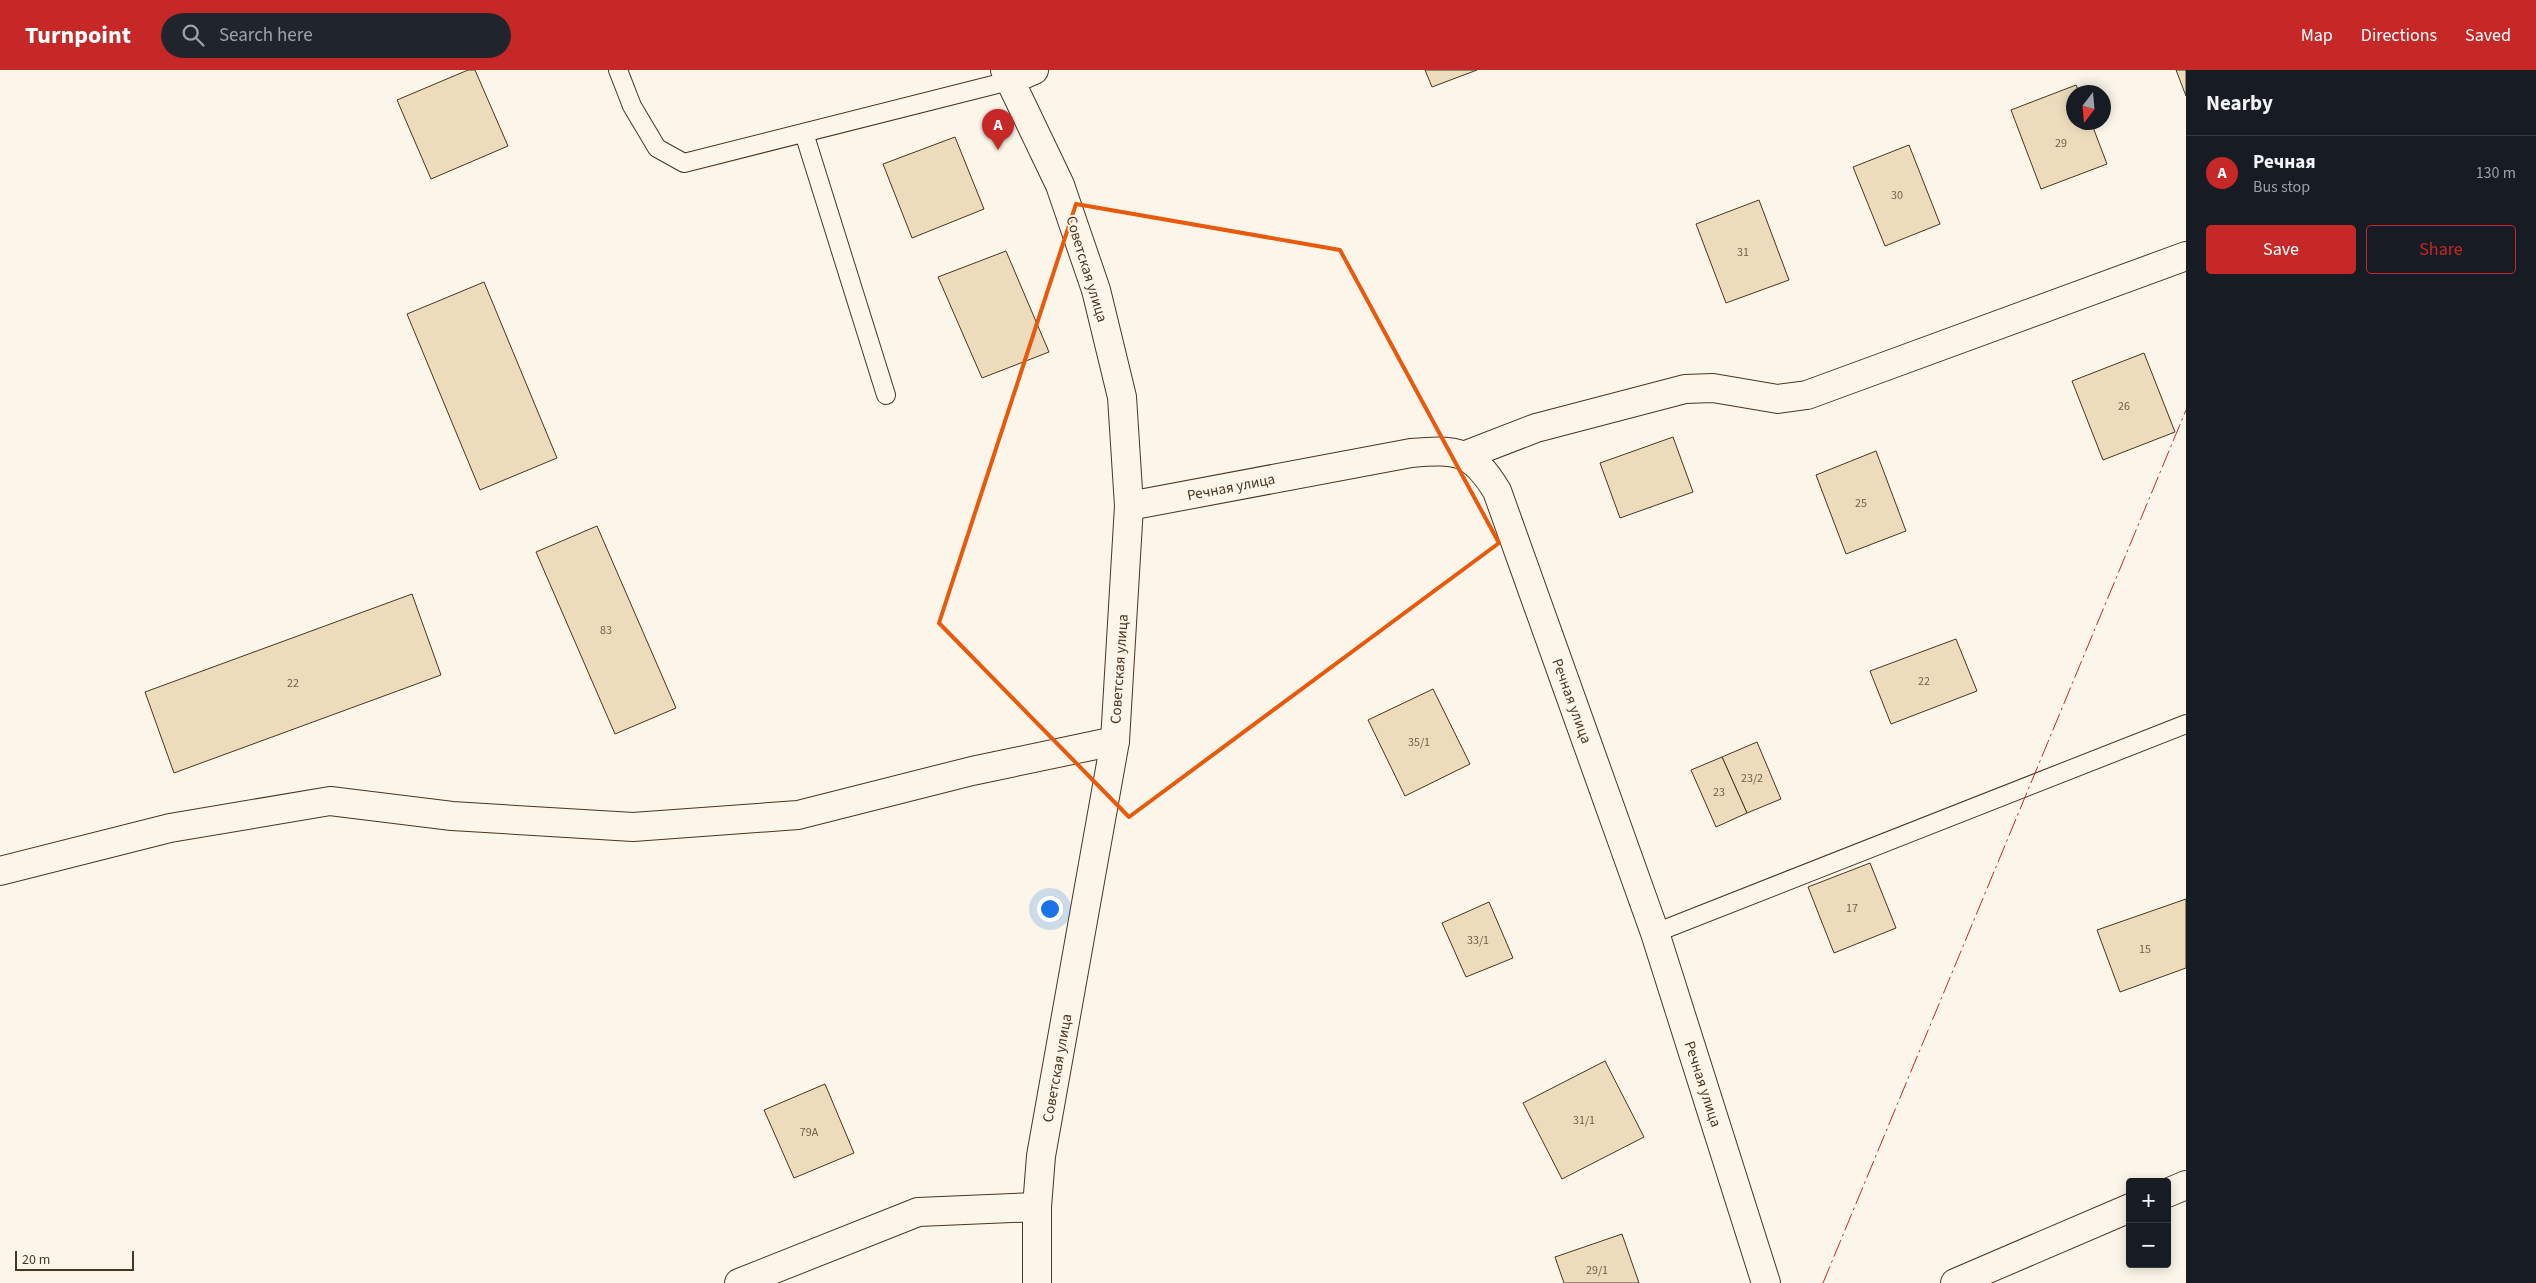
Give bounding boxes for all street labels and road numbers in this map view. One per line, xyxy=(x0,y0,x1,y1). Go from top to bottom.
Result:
street label: Советская улица xyxy=(1060,213,1113,325)
street label: Речная улица xyxy=(1185,469,1277,506)
street label: Советская улица xyxy=(1105,613,1134,725)
street label: Речная улица xyxy=(1546,656,1597,747)
street label: Советская улица xyxy=(1038,1012,1077,1124)
street label: Речная улица xyxy=(1679,1038,1726,1130)

